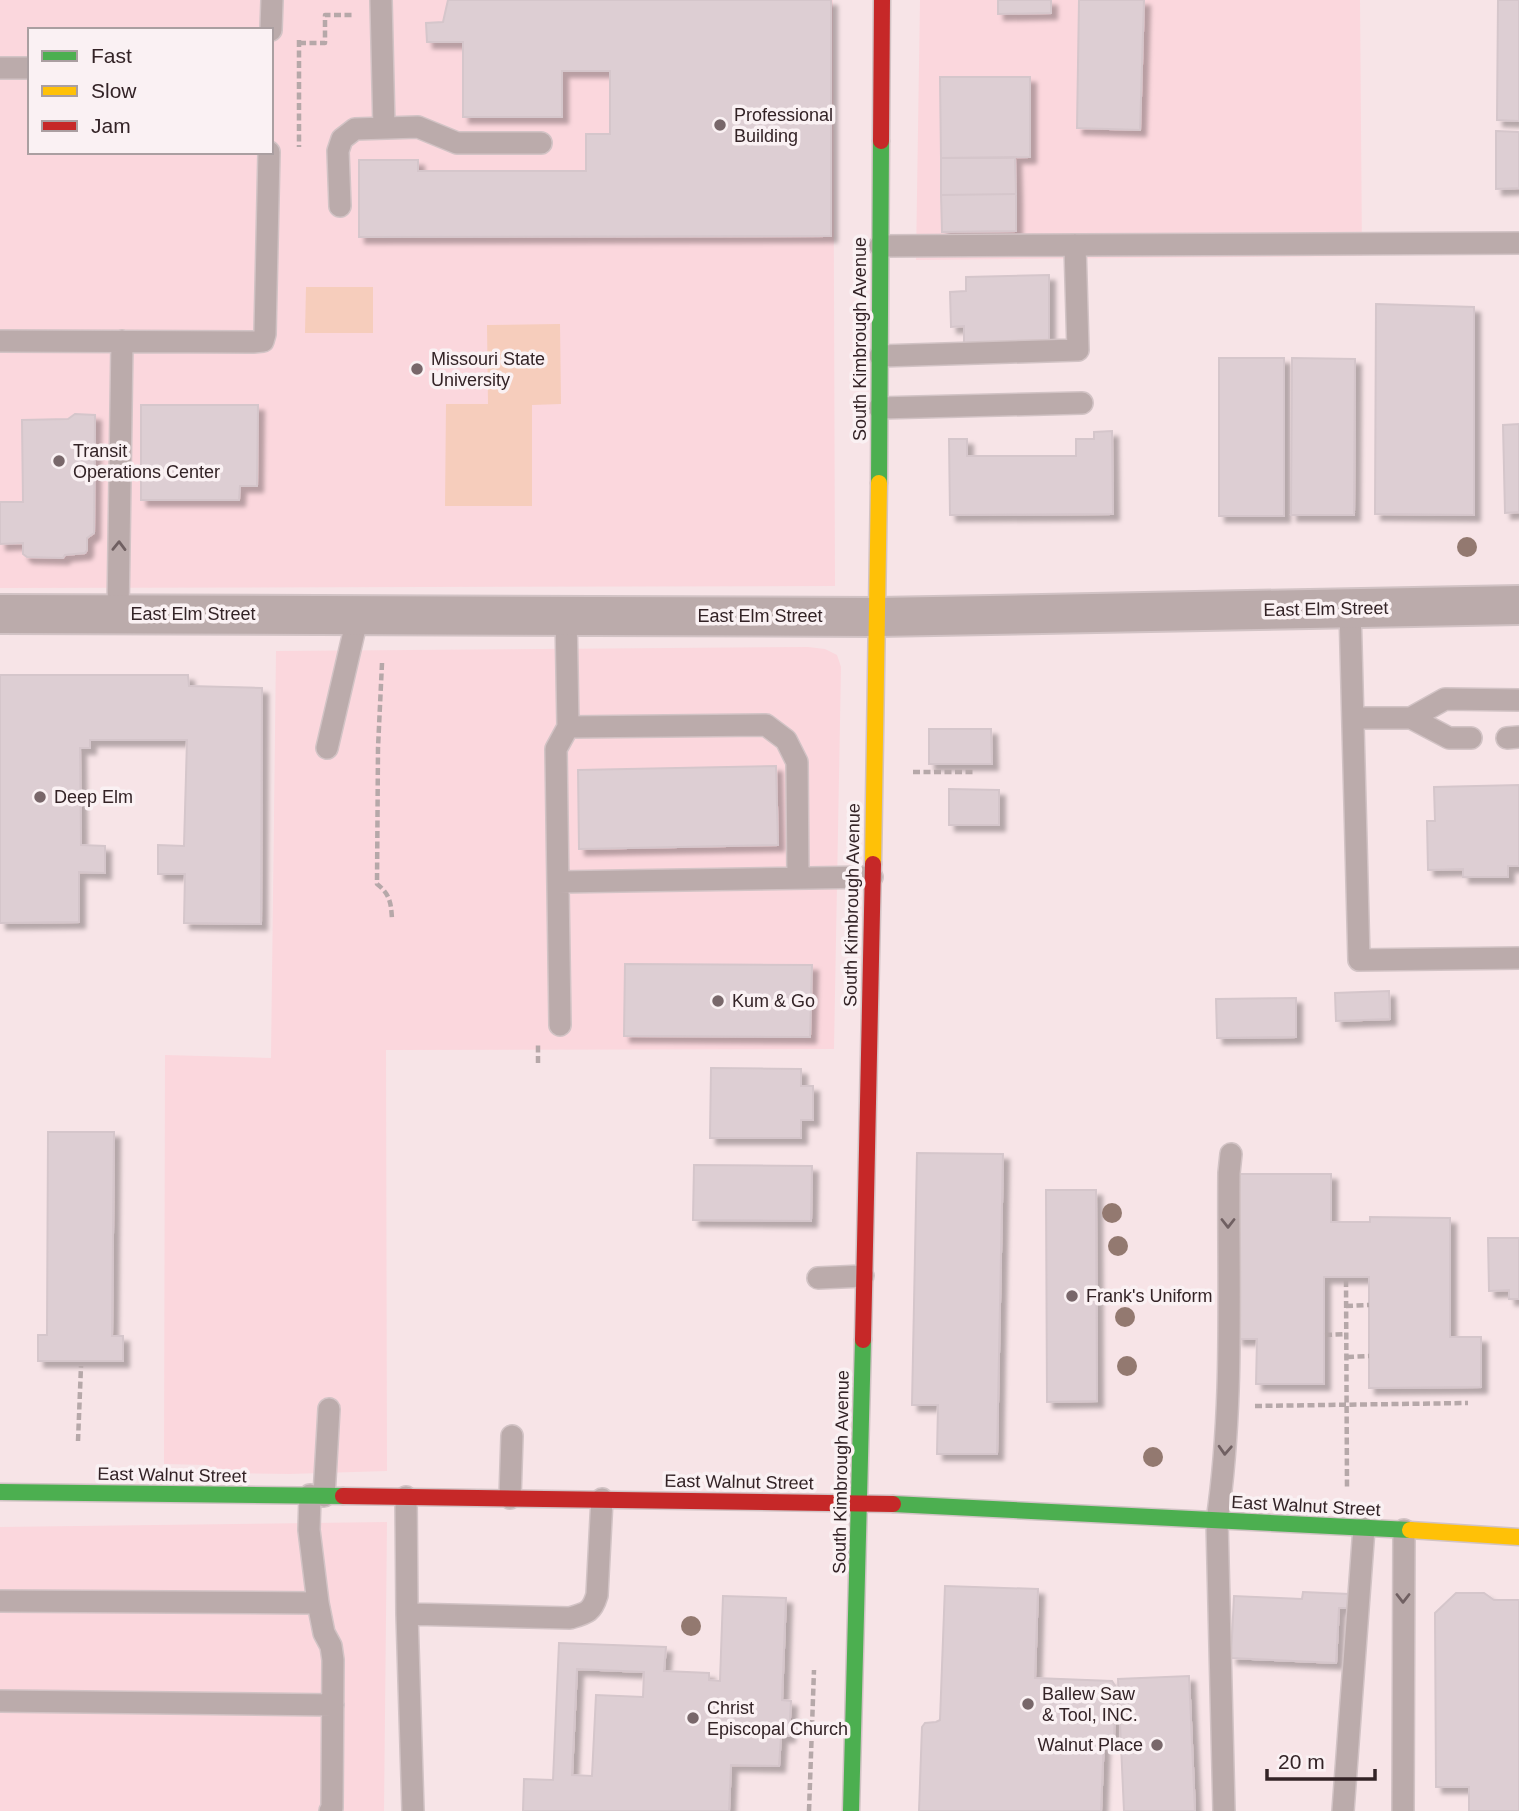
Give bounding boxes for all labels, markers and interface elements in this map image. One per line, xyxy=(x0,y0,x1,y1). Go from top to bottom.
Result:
legend xyxy=(28,28,273,154)
text: Fast xyxy=(91,44,132,67)
text: Slow xyxy=(91,79,137,102)
place label: Professional Building xyxy=(734,105,833,146)
text: Jam xyxy=(91,114,131,137)
marker: Professional Building xyxy=(712,117,728,133)
street label: South Kimbrough Avenue xyxy=(850,237,870,441)
place label: Missouri State University xyxy=(431,349,545,390)
marker: Missouri State University xyxy=(409,361,425,377)
place label: Transit Operations Center xyxy=(73,441,220,482)
marker: Transit Operations Center xyxy=(51,453,67,469)
one-way arrow xyxy=(111,540,127,551)
street label: East Elm Street xyxy=(1263,598,1389,620)
street label: East Elm Street xyxy=(130,604,256,624)
street label: East Elm Street xyxy=(697,606,823,626)
place label: Deep Elm xyxy=(54,787,133,807)
marker: Deep Elm xyxy=(32,789,48,805)
street label: South Kimbrough Avenue xyxy=(840,803,864,1007)
place label: Kum & Go xyxy=(732,991,815,1011)
marker: Kum & Go xyxy=(710,993,726,1009)
one-way arrow xyxy=(1221,1217,1236,1228)
place label: Frank's Uniform xyxy=(1086,1286,1212,1306)
marker: Frank's Uniform xyxy=(1064,1288,1080,1304)
street label: South Kimbrough Avenue xyxy=(829,1370,853,1574)
one-way arrow xyxy=(1218,1445,1233,1456)
street label: East Walnut Street xyxy=(97,1464,247,1486)
street label: East Walnut Street xyxy=(664,1471,814,1493)
street label: East Walnut Street xyxy=(1231,1492,1381,1520)
one-way arrow xyxy=(1395,1594,1411,1604)
place label: Ballew Saw & Tool, INC. xyxy=(1042,1684,1138,1725)
marker: Ballew Saw & Tool, INC. xyxy=(1020,1696,1036,1712)
place label: Christ Episcopal Church xyxy=(707,1698,848,1739)
marker: Christ Episcopal Church xyxy=(685,1710,701,1726)
place label: Walnut Place xyxy=(1038,1735,1143,1755)
marker: Walnut Place xyxy=(1149,1737,1165,1753)
scale bar xyxy=(1267,1738,1376,1782)
text: 20 m xyxy=(1278,1750,1325,1773)

